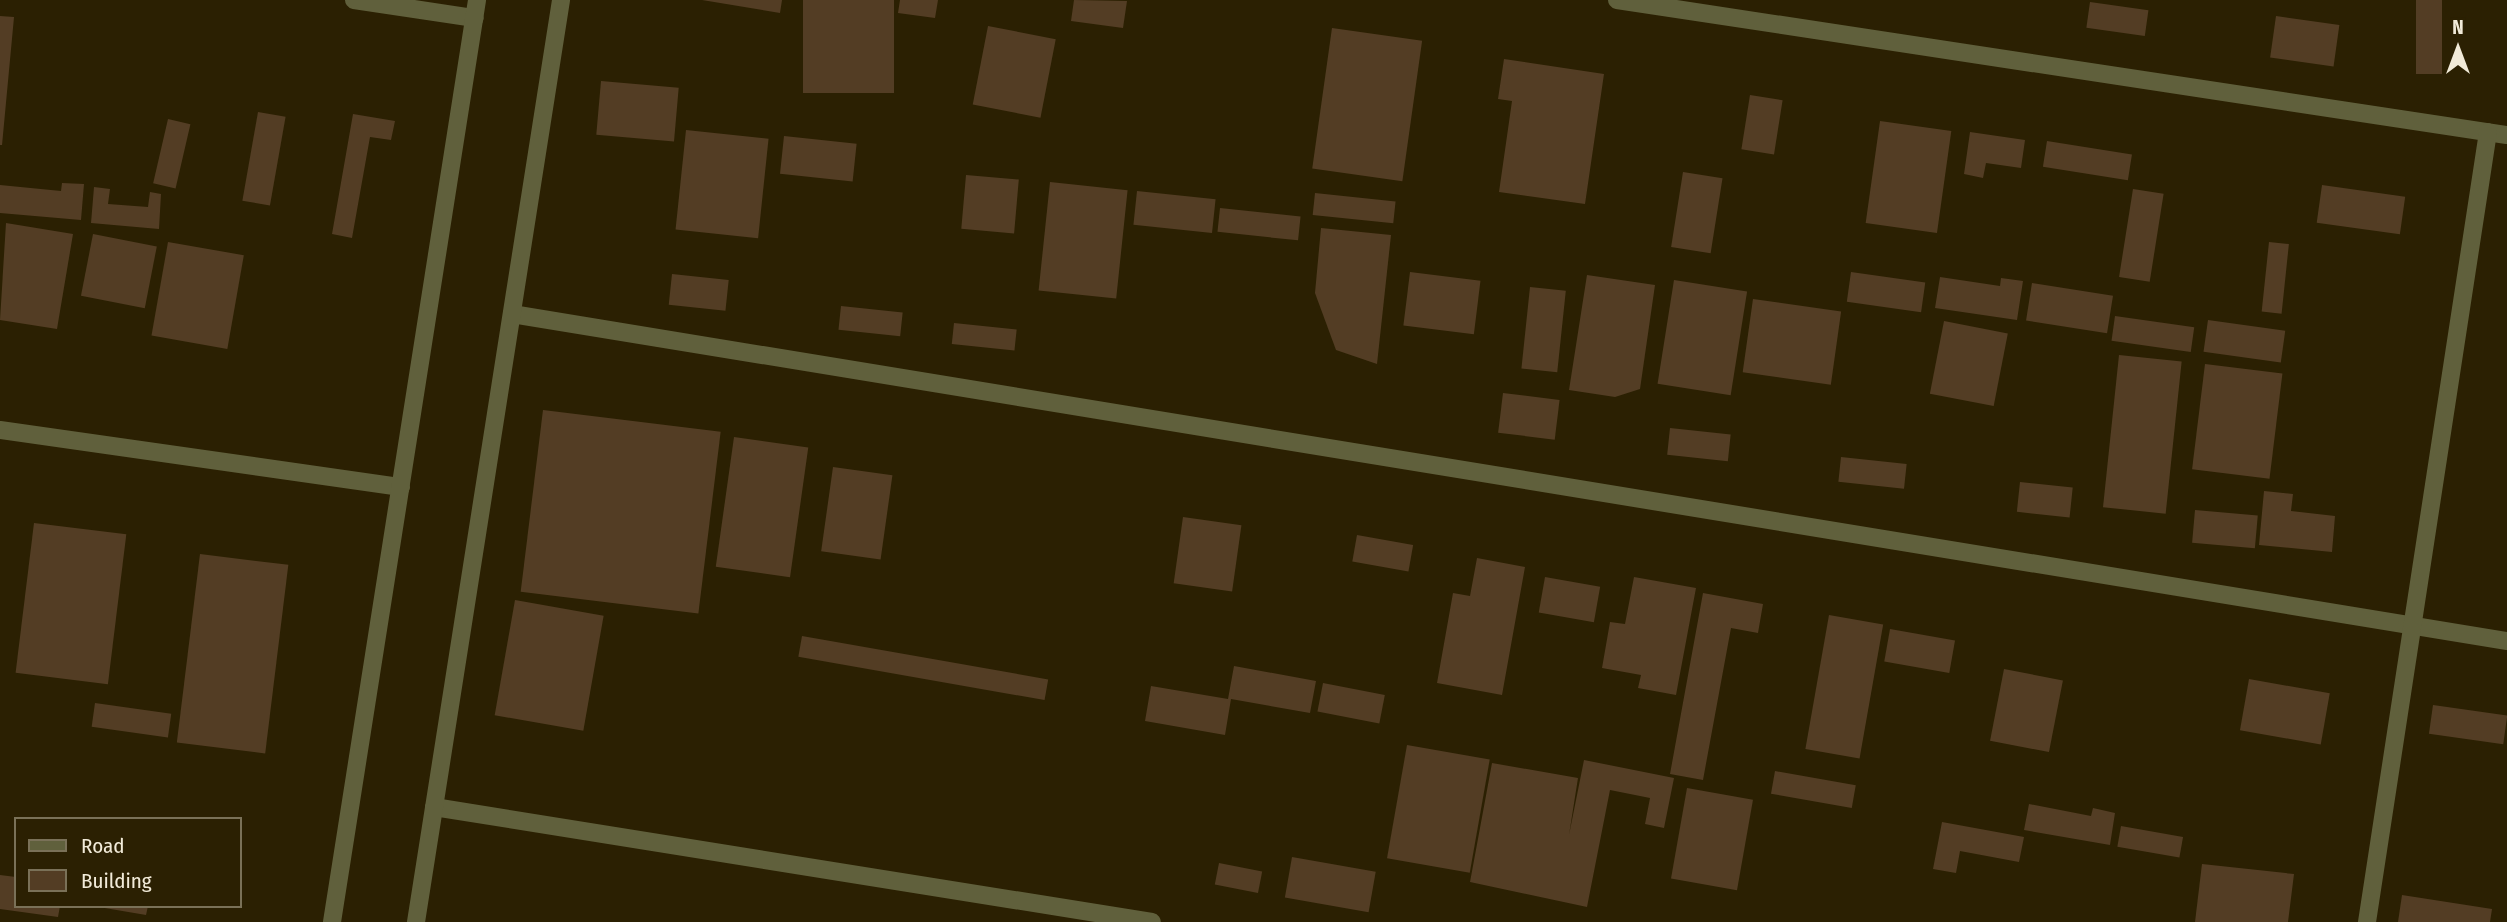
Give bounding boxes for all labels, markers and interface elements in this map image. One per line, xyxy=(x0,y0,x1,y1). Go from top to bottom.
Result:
north arrow xyxy=(2423,14,2493,84)
text: N xyxy=(2452,16,2464,39)
legend xyxy=(14,817,242,908)
text: Road xyxy=(81,833,125,859)
text: Building xyxy=(81,868,152,894)

